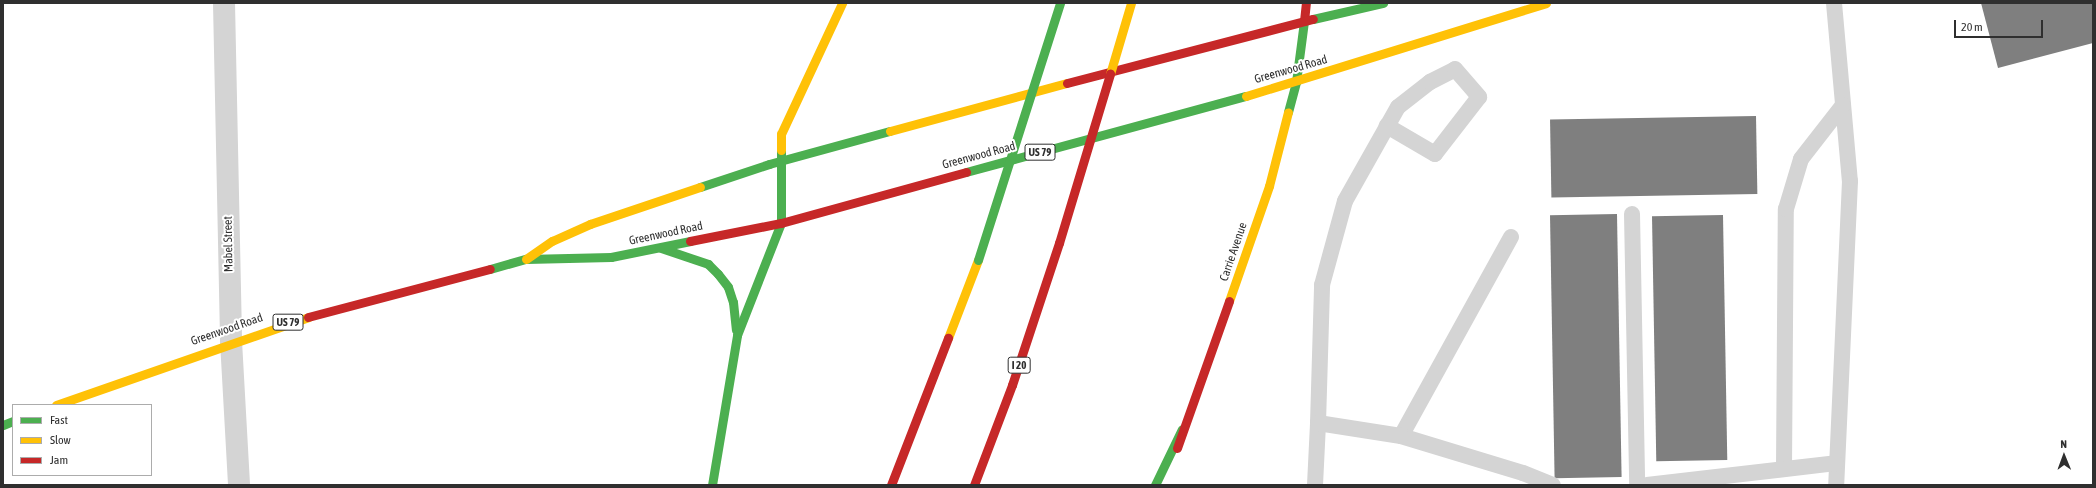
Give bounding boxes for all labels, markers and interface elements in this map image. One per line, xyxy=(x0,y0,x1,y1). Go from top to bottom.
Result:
scale bar xyxy=(1956,12,2045,38)
text: 20 m xyxy=(1961,20,1983,34)
street label: Greenwood Road xyxy=(1253,53,1329,87)
street label: Greenwood Road xyxy=(941,139,1017,173)
road number: US 79 xyxy=(1024,143,1056,161)
street label: Mabel Street xyxy=(221,216,237,272)
street label: Greenwood Road xyxy=(628,219,704,249)
street label: Carrie Avenue xyxy=(1217,221,1251,283)
street label: Greenwood Road xyxy=(189,311,265,349)
road number: US 79 xyxy=(272,313,304,331)
road number: I 20 xyxy=(1007,356,1031,374)
legend xyxy=(12,404,152,476)
text: Fast xyxy=(50,413,68,427)
text: Slow xyxy=(50,433,71,447)
north arrow xyxy=(2044,436,2084,476)
text: N xyxy=(2060,438,2067,450)
text: Jam xyxy=(50,453,68,467)

